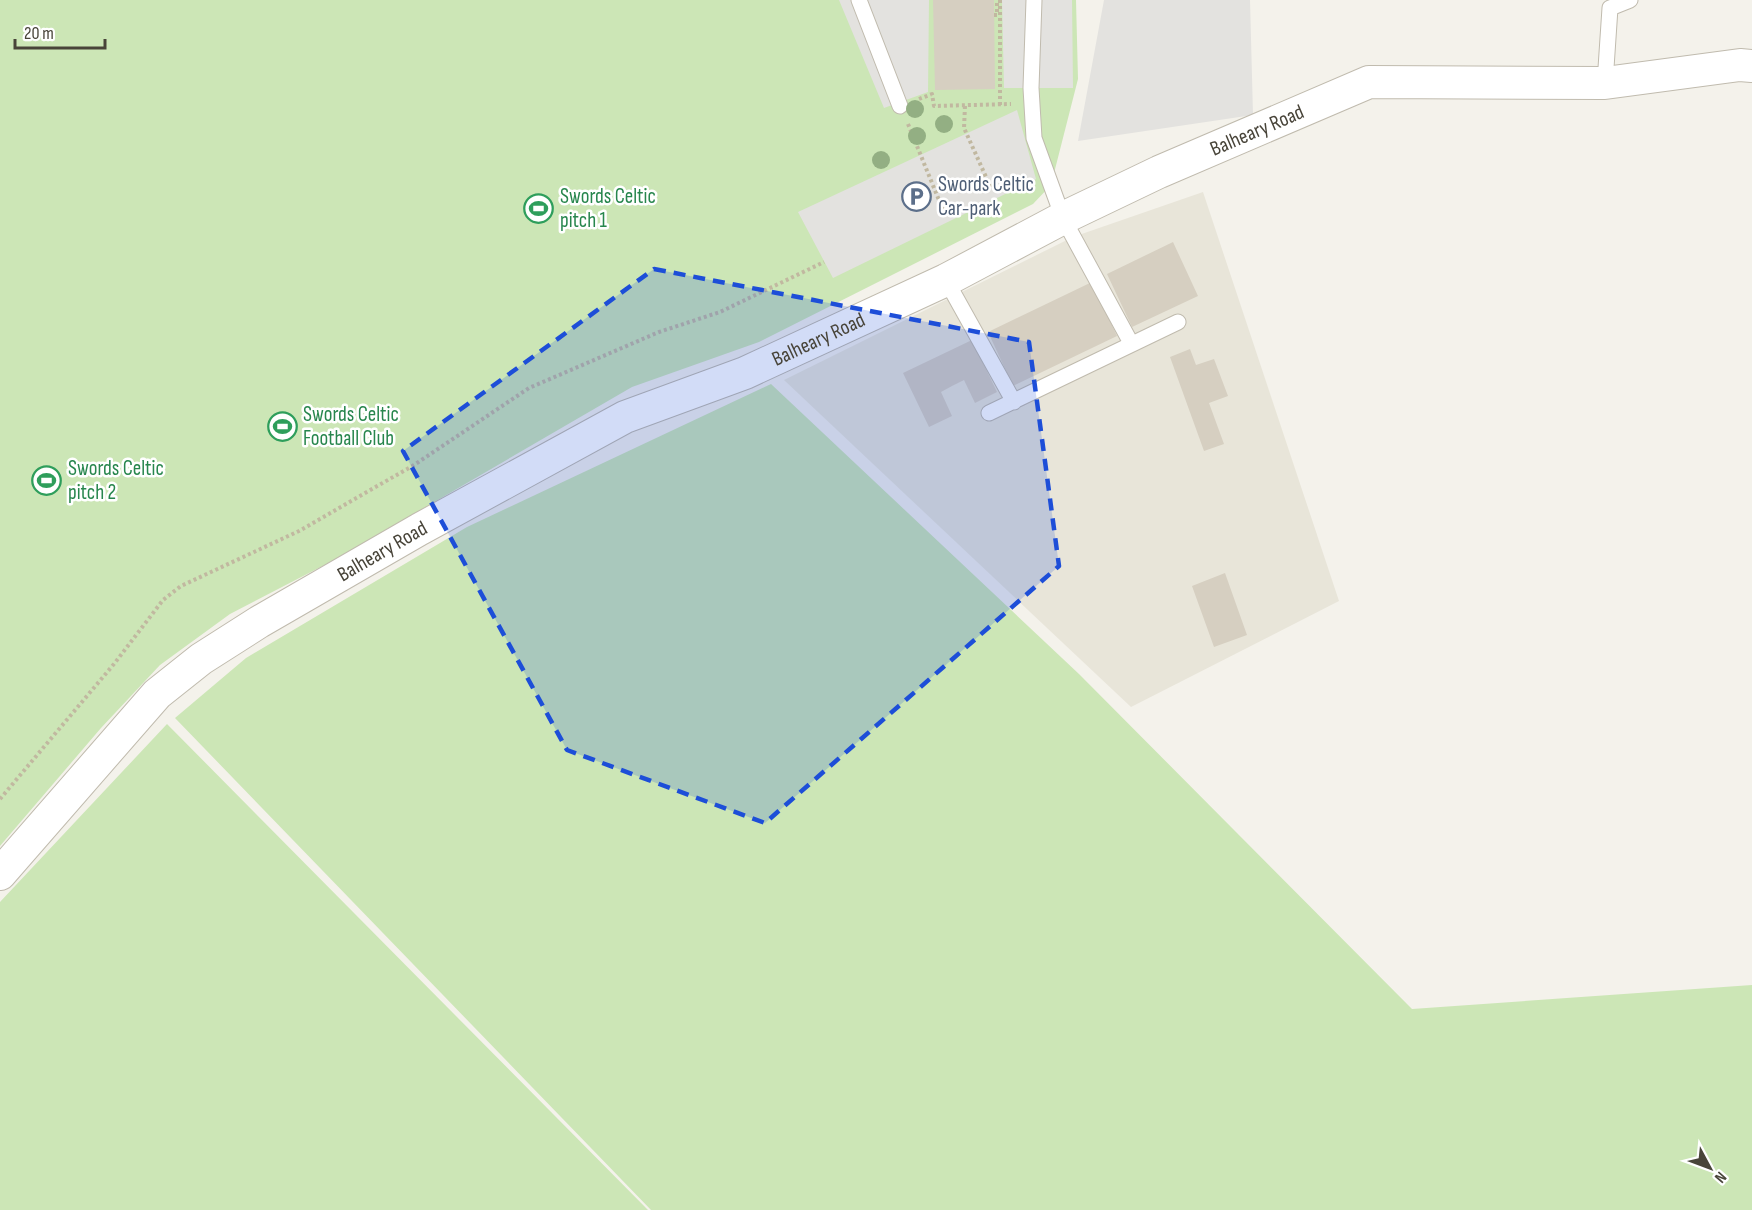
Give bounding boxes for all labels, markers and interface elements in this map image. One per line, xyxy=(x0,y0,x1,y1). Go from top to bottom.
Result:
scale bar xyxy=(15,12,105,50)
text: 20 m xyxy=(24,23,54,44)
street label: Balheary Road xyxy=(1206,99,1308,161)
place label: Swords Celtic Car-park xyxy=(938,172,1034,221)
parking icon: Swords Celtic Car-park xyxy=(901,180,933,212)
place label: Swords Celtic pitch 1 xyxy=(560,184,656,233)
sports icon: Swords Celtic pitch 1 xyxy=(523,192,555,224)
street label: Balheary Road xyxy=(768,307,869,371)
place label: Swords Celtic Football Club xyxy=(303,402,399,451)
sports icon: Swords Celtic Football Club xyxy=(266,410,298,442)
place label: Swords Celtic pitch 2 xyxy=(68,456,164,505)
sports icon: Swords Celtic pitch 2 xyxy=(31,464,63,496)
street label: Balheary Road xyxy=(333,515,431,587)
north arrow xyxy=(1680,1138,1740,1198)
text: N xyxy=(1710,1167,1730,1186)

